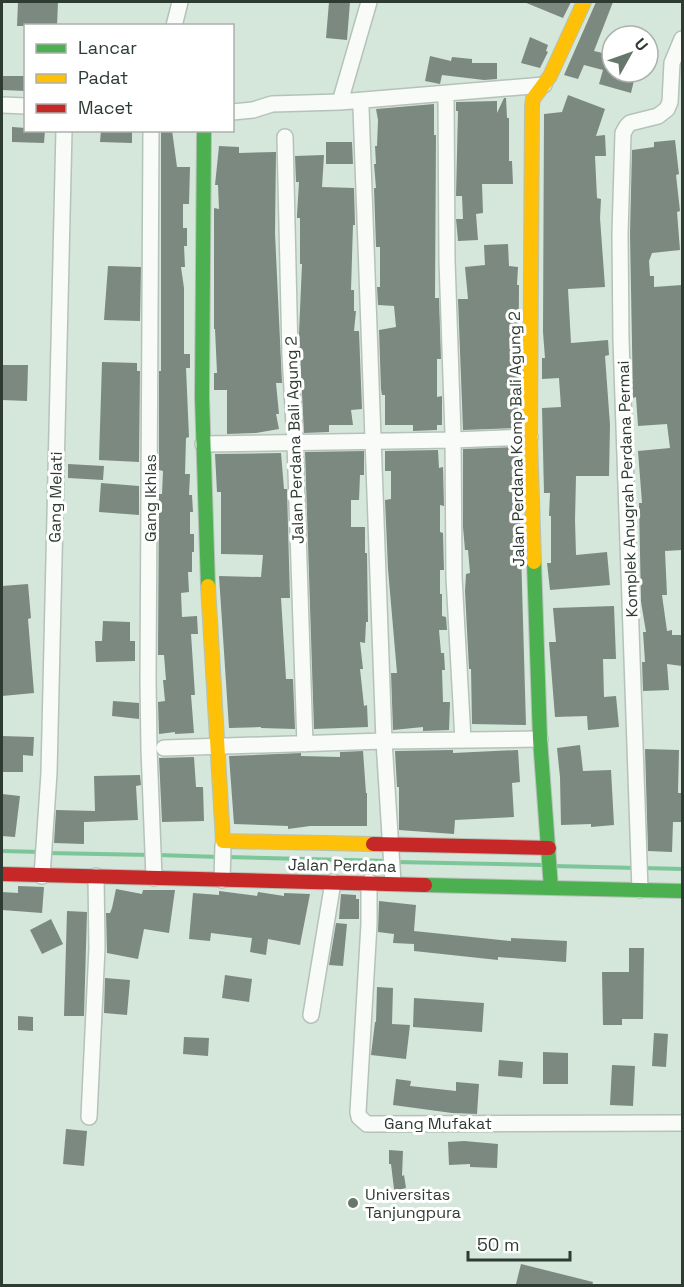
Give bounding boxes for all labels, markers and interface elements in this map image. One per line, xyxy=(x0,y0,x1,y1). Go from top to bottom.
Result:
legend xyxy=(24,24,234,132)
north arrow xyxy=(600,24,660,84)
text: U xyxy=(630,34,653,56)
text: Lancar xyxy=(78,36,137,59)
text: Padat xyxy=(78,66,128,89)
text: Macet xyxy=(78,96,133,119)
street label: Jalan Perdana Komp Bali Agung 2 xyxy=(504,311,529,567)
street label: Jalan Perdana Bali Agung 2 xyxy=(280,336,309,544)
street label: Komplek Anugrah Perdana Permai xyxy=(613,360,642,618)
street label: Gang Melati xyxy=(44,451,67,543)
street label: Gang Ikhlas xyxy=(140,454,161,542)
street label: Jalan Perdana xyxy=(288,854,396,877)
street label: Gang Mufakat xyxy=(384,1113,492,1134)
place label: Universitas Tanjungpura xyxy=(365,1184,461,1223)
marker: Universitas Tanjungpura xyxy=(346,1196,360,1210)
scale bar xyxy=(468,1224,570,1262)
text: 50 m xyxy=(477,1233,519,1256)

